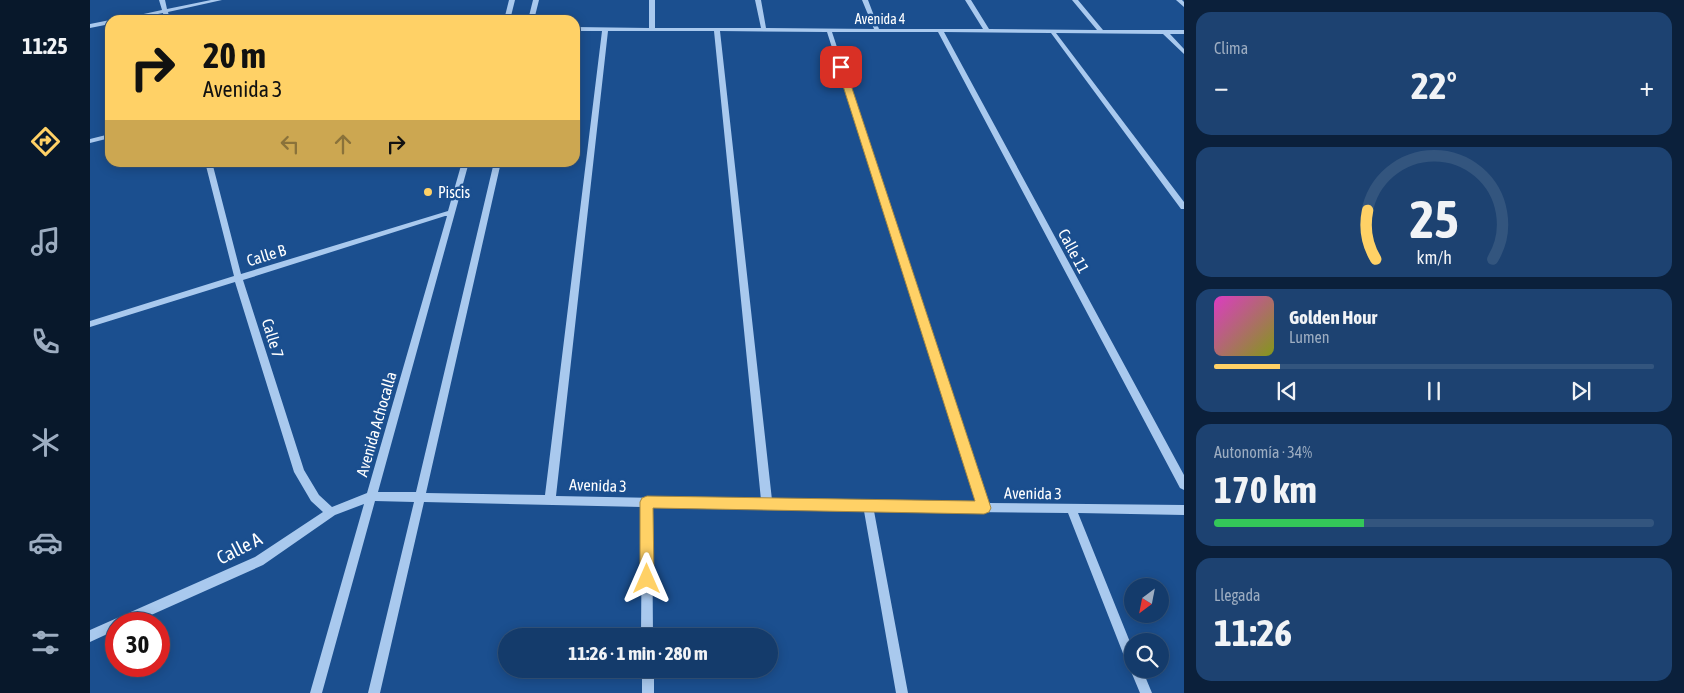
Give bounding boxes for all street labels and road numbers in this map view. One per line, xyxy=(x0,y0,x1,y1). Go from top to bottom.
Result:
street label: Avenida 4 xyxy=(855,11,906,27)
street label: Calle 11 xyxy=(1055,226,1093,276)
street label: Calle B xyxy=(244,240,288,269)
street label: Calle 7 xyxy=(259,316,287,360)
street label: Avenida Achocalla xyxy=(352,369,400,479)
street label: Avenida 3 xyxy=(569,475,627,495)
street label: Avenida 3 xyxy=(1004,483,1062,503)
street label: Calle A xyxy=(213,527,266,569)

